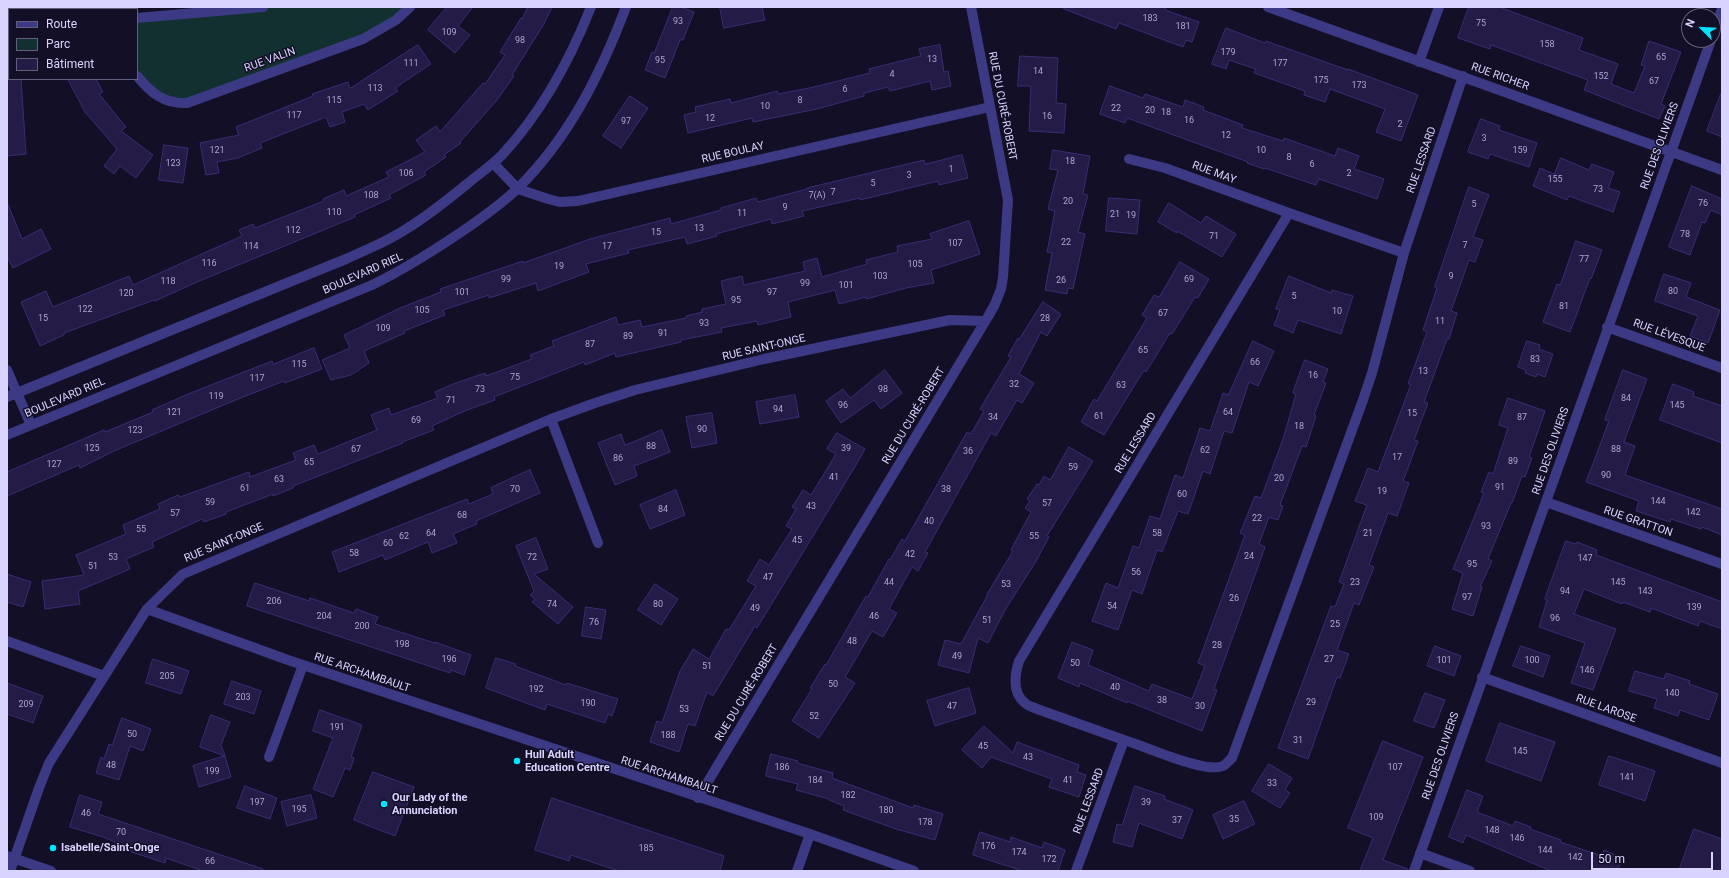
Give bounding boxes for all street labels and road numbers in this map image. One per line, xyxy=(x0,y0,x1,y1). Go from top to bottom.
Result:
street label: RUE VALIN xyxy=(243,45,297,75)
street label: RUE DU CURÉ-ROBERT xyxy=(985,50,1019,162)
street label: RUE RICHER xyxy=(1469,60,1531,94)
street label: RUE DES OLIVIERS xyxy=(1638,101,1682,191)
street label: RUE LESSARD xyxy=(1404,125,1440,195)
street label: RUE BOULAY xyxy=(700,139,766,167)
street label: RUE MAY xyxy=(1190,159,1238,187)
street label: BOULEVARD RIEL xyxy=(321,250,405,298)
street label: RUE LÉVESQUE xyxy=(1631,317,1707,355)
street label: RUE SAINT-ONGE xyxy=(721,332,807,364)
street label: RUE DU CURÉ-ROBERT xyxy=(880,365,948,467)
street label: BOULEVARD RIEL xyxy=(23,375,107,421)
street label: RUE DES OLIVIERS xyxy=(1530,406,1572,496)
street label: RUE LESSARD xyxy=(1112,410,1160,476)
street label: RUE GRATTON xyxy=(1602,504,1674,540)
street label: RUE SAINT-ONGE xyxy=(182,520,266,566)
street label: RUE DU CURÉ-ROBERT xyxy=(713,642,781,744)
street label: RUE ARCHAMBAULT xyxy=(312,650,412,696)
street label: RUE LAROSE xyxy=(1574,692,1638,726)
street label: RUE DES OLIVIERS xyxy=(1420,711,1462,801)
street label: RUE ARCHAMBAULT xyxy=(619,754,719,798)
street label: RUE LESSARD xyxy=(1071,766,1107,836)

